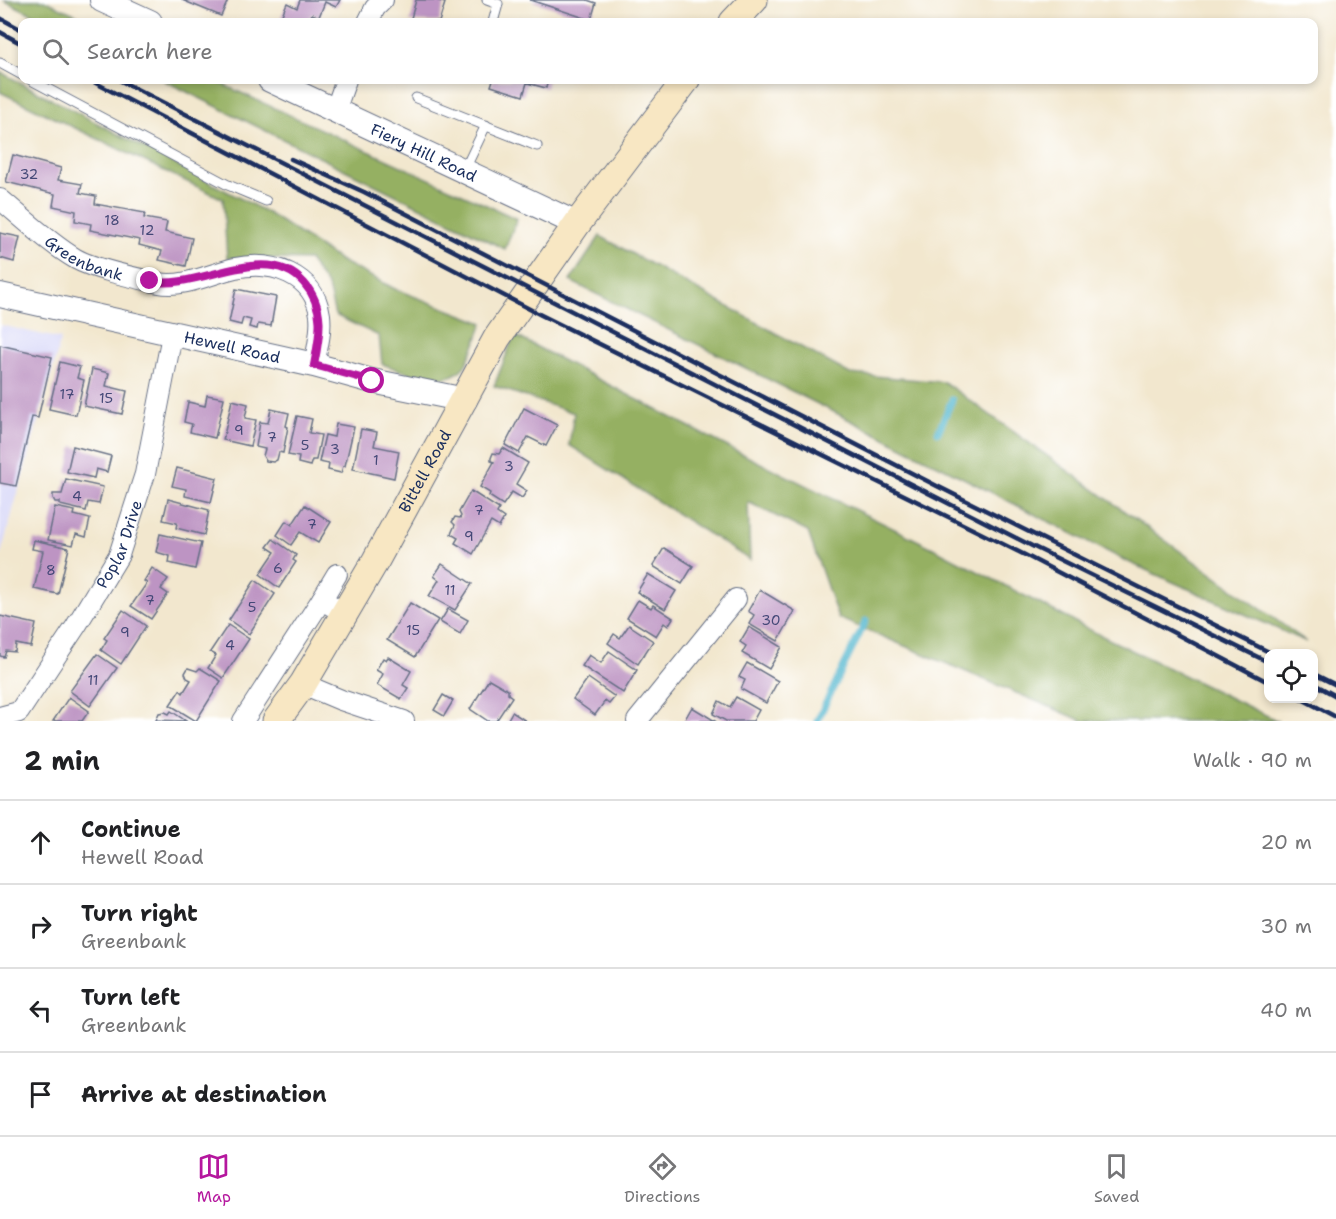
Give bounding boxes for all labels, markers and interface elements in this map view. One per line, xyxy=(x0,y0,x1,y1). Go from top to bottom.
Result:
search box xyxy=(18,18,1318,84)
icon: search xyxy=(39,35,72,68)
text: Search here xyxy=(87,37,213,66)
street label: Fiery Hill Road xyxy=(367,119,480,187)
house number: 32 xyxy=(20,165,38,183)
house number: 18 xyxy=(104,211,120,229)
house number: 12 xyxy=(140,221,154,239)
street label: Greenbank xyxy=(40,231,125,286)
route end xyxy=(136,267,162,293)
street label: Hewell Road xyxy=(182,326,282,368)
route start xyxy=(358,367,384,393)
house number: 17 xyxy=(60,385,74,403)
house number: 15 xyxy=(99,389,113,407)
house number: 9 xyxy=(234,421,244,439)
street label: Bittell Road xyxy=(394,426,456,516)
house number: 7 xyxy=(267,428,277,446)
house number: 5 xyxy=(301,436,309,454)
house number: 3 xyxy=(330,440,340,458)
house number: 1 xyxy=(373,451,379,469)
house number: 3 xyxy=(504,457,514,475)
house number: 4 xyxy=(72,487,82,505)
street label: Poplar Drive xyxy=(91,497,147,592)
house number: 7 xyxy=(474,501,484,519)
house number: 7 xyxy=(307,515,317,533)
house number: 9 xyxy=(464,527,474,545)
house number: 6 xyxy=(273,559,283,577)
house number: 8 xyxy=(46,561,56,579)
house number: 11 xyxy=(444,581,456,599)
house number: 7 xyxy=(145,591,155,609)
house number: 5 xyxy=(248,598,256,616)
house number: 30 xyxy=(761,611,781,629)
house number: 15 xyxy=(406,621,420,639)
house number: 9 xyxy=(120,623,130,641)
house number: 4 xyxy=(225,636,235,654)
map controls xyxy=(1264,649,1318,703)
button: locate xyxy=(1264,649,1318,703)
house number: 11 xyxy=(87,671,99,689)
text: 2 min xyxy=(24,743,100,778)
text: Walk · 90 m xyxy=(1193,747,1312,773)
text: Continue xyxy=(81,815,181,844)
icon: ahead xyxy=(24,826,57,859)
text: 20 m xyxy=(1261,829,1312,855)
text: Hewell Road xyxy=(81,844,204,870)
text: Turn right xyxy=(81,899,198,928)
icon: right xyxy=(24,910,57,943)
text: 30 m xyxy=(1260,913,1312,939)
text: Greenbank xyxy=(81,928,187,954)
text: Turn left xyxy=(81,983,180,1012)
icon: left xyxy=(24,994,57,1027)
text: 40 m xyxy=(1260,997,1312,1023)
text: Greenbank xyxy=(81,1012,187,1038)
icon: arrive xyxy=(24,1078,57,1111)
text: Arrive at destination xyxy=(81,1080,327,1109)
tab: Map xyxy=(197,1150,231,1207)
tab: Directions xyxy=(624,1150,701,1207)
tab: Saved xyxy=(1094,1150,1139,1207)

